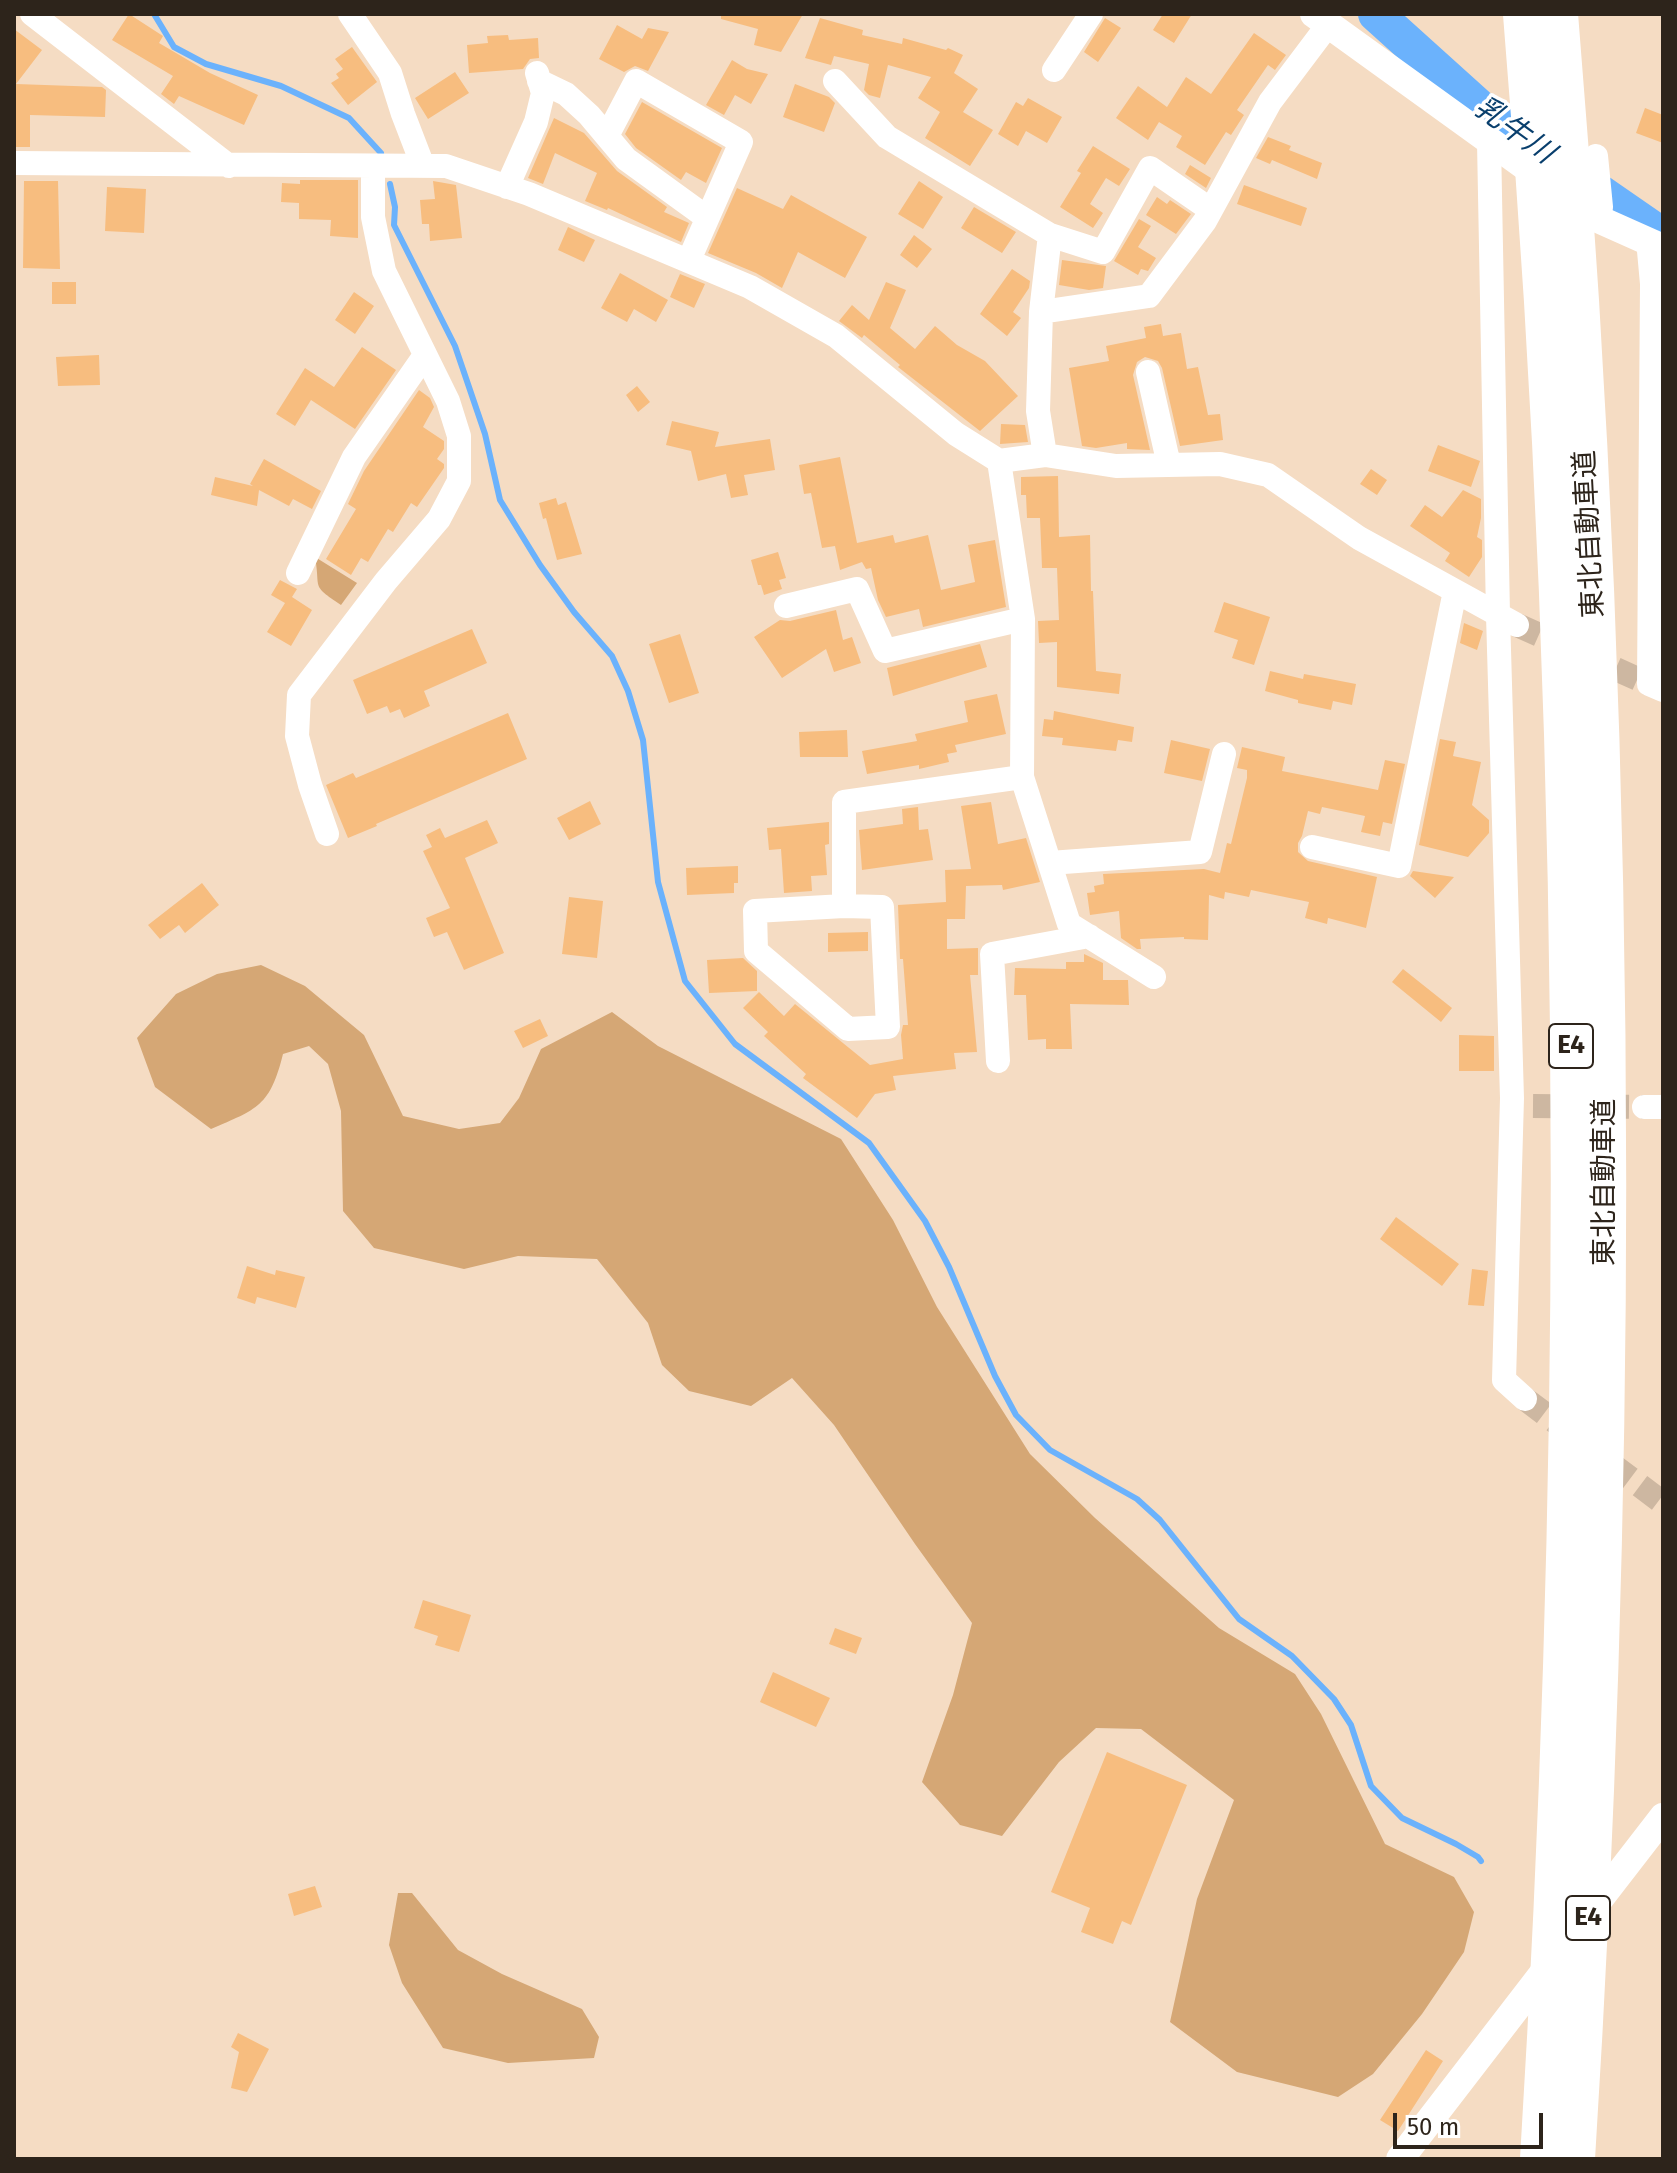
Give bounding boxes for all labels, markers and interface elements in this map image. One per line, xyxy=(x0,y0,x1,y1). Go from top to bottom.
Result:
water label: 乳牛川 xyxy=(1467,90,1561,172)
street label: 東北自動車道 xyxy=(1569,449,1611,619)
road number: E4 xyxy=(1549,1024,1593,1068)
street label: 東北自動車道 xyxy=(1588,1098,1622,1266)
road number: E4 xyxy=(1566,1896,1610,1940)
scale bar xyxy=(1397,2097,1547,2147)
text: 50 m xyxy=(1407,2113,1459,2141)

